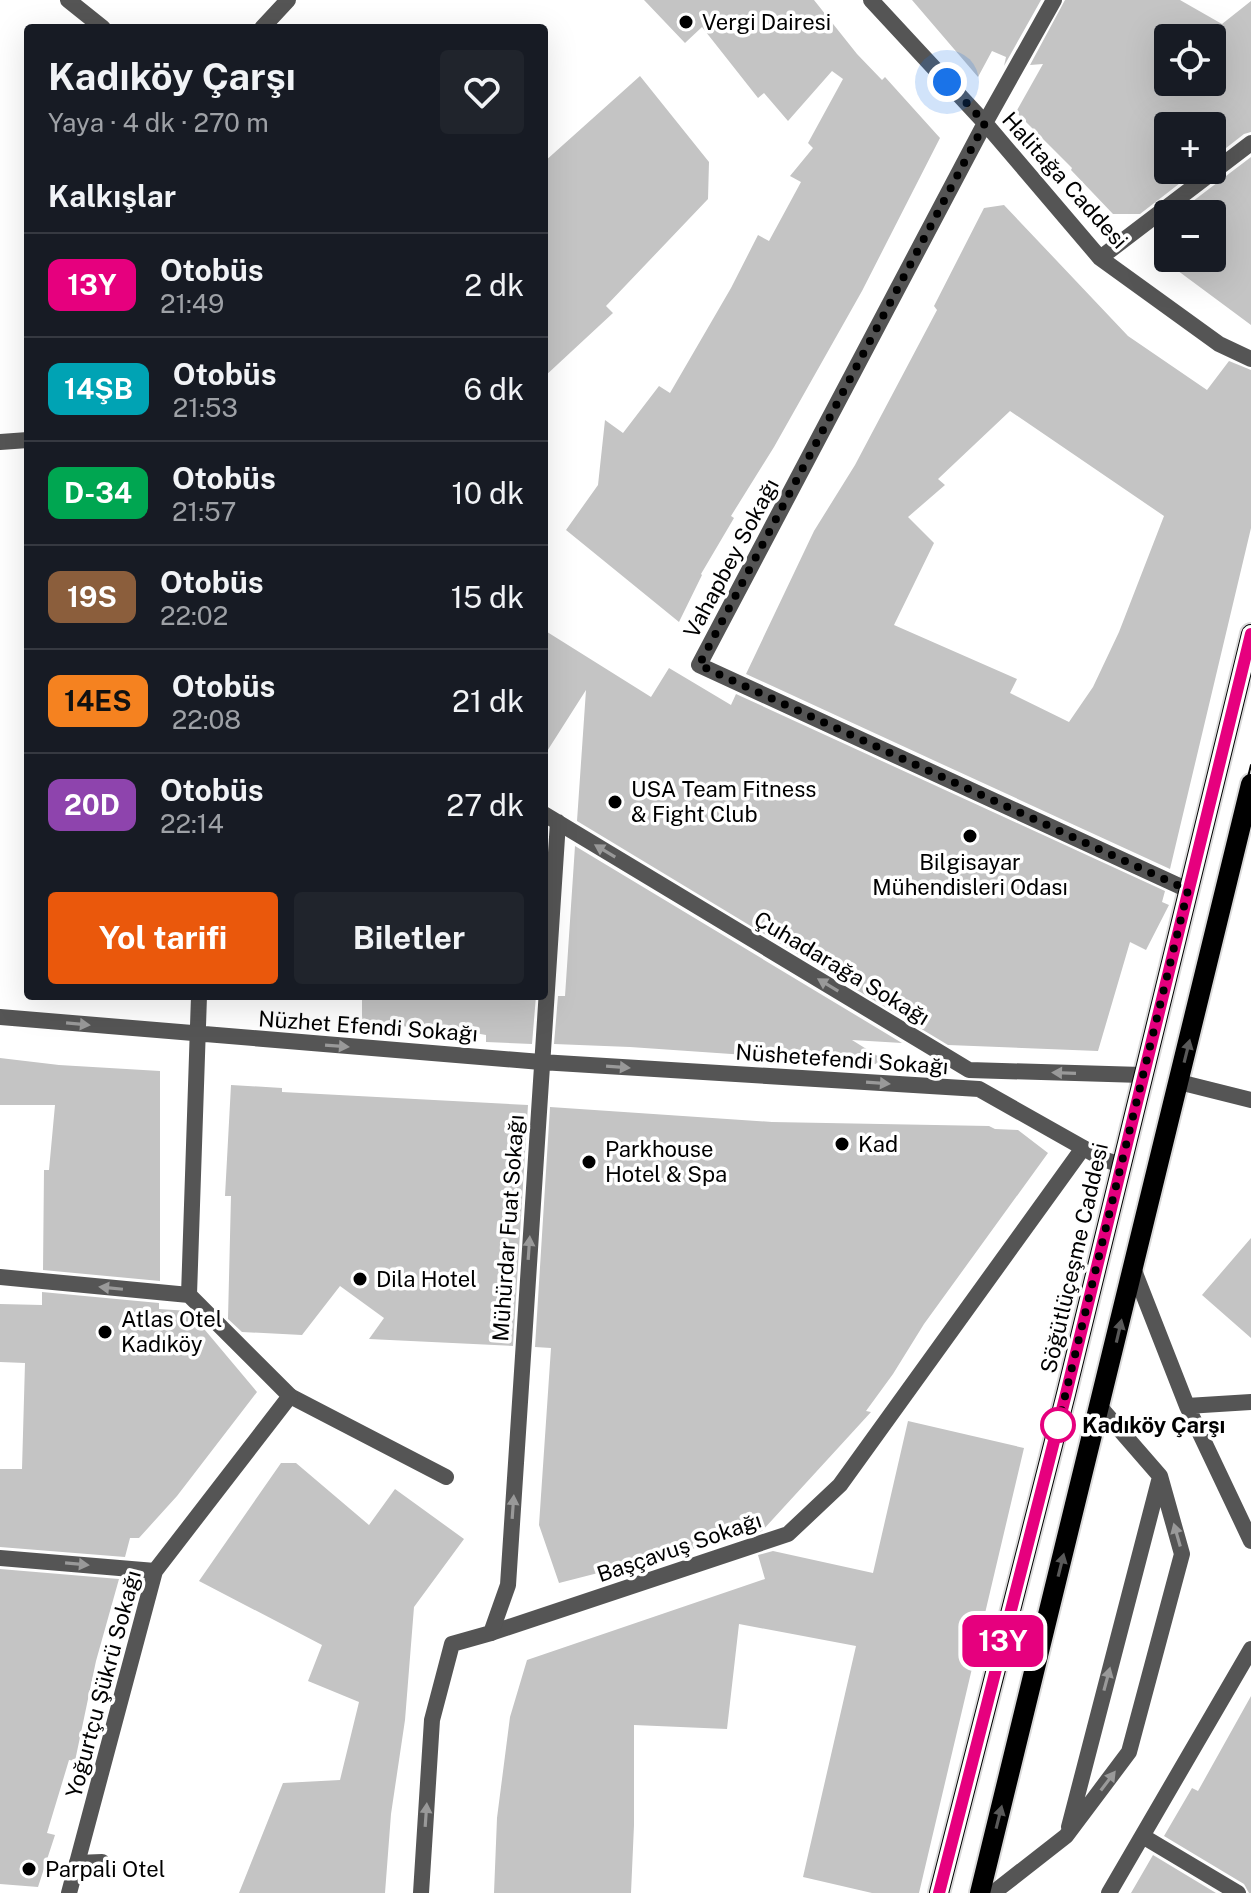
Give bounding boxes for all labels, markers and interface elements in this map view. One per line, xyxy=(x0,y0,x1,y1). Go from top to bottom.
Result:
place label: Vergi Dairesi xyxy=(702,9,831,35)
marker: Vergi Dairesi xyxy=(677,13,695,31)
map controls xyxy=(1154,24,1226,272)
button: locate xyxy=(1154,24,1226,96)
button: heart xyxy=(440,50,524,134)
text: Kadıköy Çarşı xyxy=(48,54,296,99)
your location xyxy=(927,62,967,102)
street label: Halitağa Caddesi xyxy=(997,106,1133,254)
text: Yaya · 4 dk · 270 m xyxy=(48,107,269,138)
button: + xyxy=(1154,112,1226,184)
text: Kalkışlar xyxy=(48,178,176,214)
button: − xyxy=(1154,200,1226,272)
text: Otobüs xyxy=(160,252,264,288)
text: 2 dk xyxy=(464,267,524,303)
text: 13Y xyxy=(67,268,117,301)
text: 21:49 xyxy=(160,288,224,319)
text: Otobüs xyxy=(173,356,277,392)
text: 6 dk xyxy=(463,371,524,407)
text: 14ŞB xyxy=(64,372,133,405)
text: 21:53 xyxy=(173,392,238,423)
text: Otobüs xyxy=(172,460,276,496)
street label: Vahapbey Sokağı xyxy=(678,474,784,642)
text: 10 dk xyxy=(452,475,524,511)
text: D-34 xyxy=(64,476,132,509)
text: 21:57 xyxy=(172,496,236,527)
text: Otobüs xyxy=(160,564,264,600)
text: 15 dk xyxy=(451,579,524,615)
text: 19S xyxy=(67,580,117,613)
text: 22:02 xyxy=(160,600,228,631)
text: Otobüs xyxy=(172,668,275,704)
text: 21 dk xyxy=(452,683,524,719)
text: 14ES xyxy=(64,684,132,717)
text: 22:08 xyxy=(172,704,241,735)
text: Otobüs xyxy=(160,772,264,808)
place label: USA Team Fitness & Fight Club xyxy=(631,776,816,827)
text: 27 dk xyxy=(446,787,524,823)
text: 20D xyxy=(64,788,120,821)
marker: USA Team Fitness & Fight Club xyxy=(606,793,624,811)
text: 22:14 xyxy=(160,808,224,839)
marker: Bilgisayar Mühendisleri Odası xyxy=(961,827,979,845)
one-way arrow xyxy=(594,844,616,858)
place label: Bilgisayar Mühendisleri Odası xyxy=(872,849,1068,900)
button: Yol tarifi xyxy=(48,892,278,984)
button: Biletler xyxy=(294,892,524,984)
street label: Çuhadarağa Sokağı xyxy=(750,905,934,1031)
one-way arrow xyxy=(817,978,839,992)
street label: Nüzhet Efendi Sokağı xyxy=(257,1005,479,1047)
one-way arrow xyxy=(66,1018,91,1031)
one-way arrow xyxy=(1181,1038,1194,1063)
street label: Nüshetefendi Sokağı xyxy=(735,1039,949,1079)
one-way arrow xyxy=(325,1040,350,1053)
one-way arrow xyxy=(606,1061,631,1074)
one-way arrow xyxy=(1051,1067,1076,1079)
one-way arrow xyxy=(866,1077,891,1090)
street label: Mühürdar Fuat Sokağı xyxy=(487,1114,529,1342)
place label: Kad xyxy=(858,1131,898,1157)
marker: Kad xyxy=(833,1135,851,1153)
place label: Parkhouse Hotel & Spa xyxy=(605,1136,727,1187)
street label: Söğütlüçeşme Caddesi xyxy=(1035,1140,1113,1376)
marker: Parkhouse Hotel & Spa xyxy=(580,1153,598,1171)
one-way arrow xyxy=(523,1235,536,1260)
place label: Dila Hotel xyxy=(376,1266,477,1292)
marker: Dila Hotel xyxy=(351,1270,369,1288)
one-way arrow xyxy=(99,1281,124,1294)
place label: Atlas Otel Kadıköy xyxy=(121,1306,222,1357)
one-way arrow xyxy=(1113,1318,1125,1343)
marker: Atlas Otel Kadıköy xyxy=(96,1323,114,1341)
marker: Kadıköy Çarşı xyxy=(1041,1408,1075,1442)
place label: Kadıköy Çarşı xyxy=(1082,1412,1225,1438)
one-way arrow xyxy=(507,1494,520,1519)
street label: Başçavuş Sokağı xyxy=(593,1507,765,1587)
one-way arrow xyxy=(1170,1523,1182,1548)
one-way arrow xyxy=(1056,1552,1068,1577)
one-way arrow xyxy=(65,1558,90,1571)
street label: Yoğurtçu Şükrü Sokağı xyxy=(60,1567,146,1801)
line badge: 13Y xyxy=(957,1615,1049,1667)
text: 13Y xyxy=(978,1624,1028,1657)
one-way arrow xyxy=(1102,1667,1114,1692)
one-way arrow xyxy=(1099,1770,1115,1791)
one-way arrow xyxy=(420,1802,433,1827)
one-way arrow xyxy=(993,1805,1006,1830)
place label: Parpali Otel xyxy=(45,1856,165,1882)
marker: Parpali Otel xyxy=(20,1860,38,1878)

